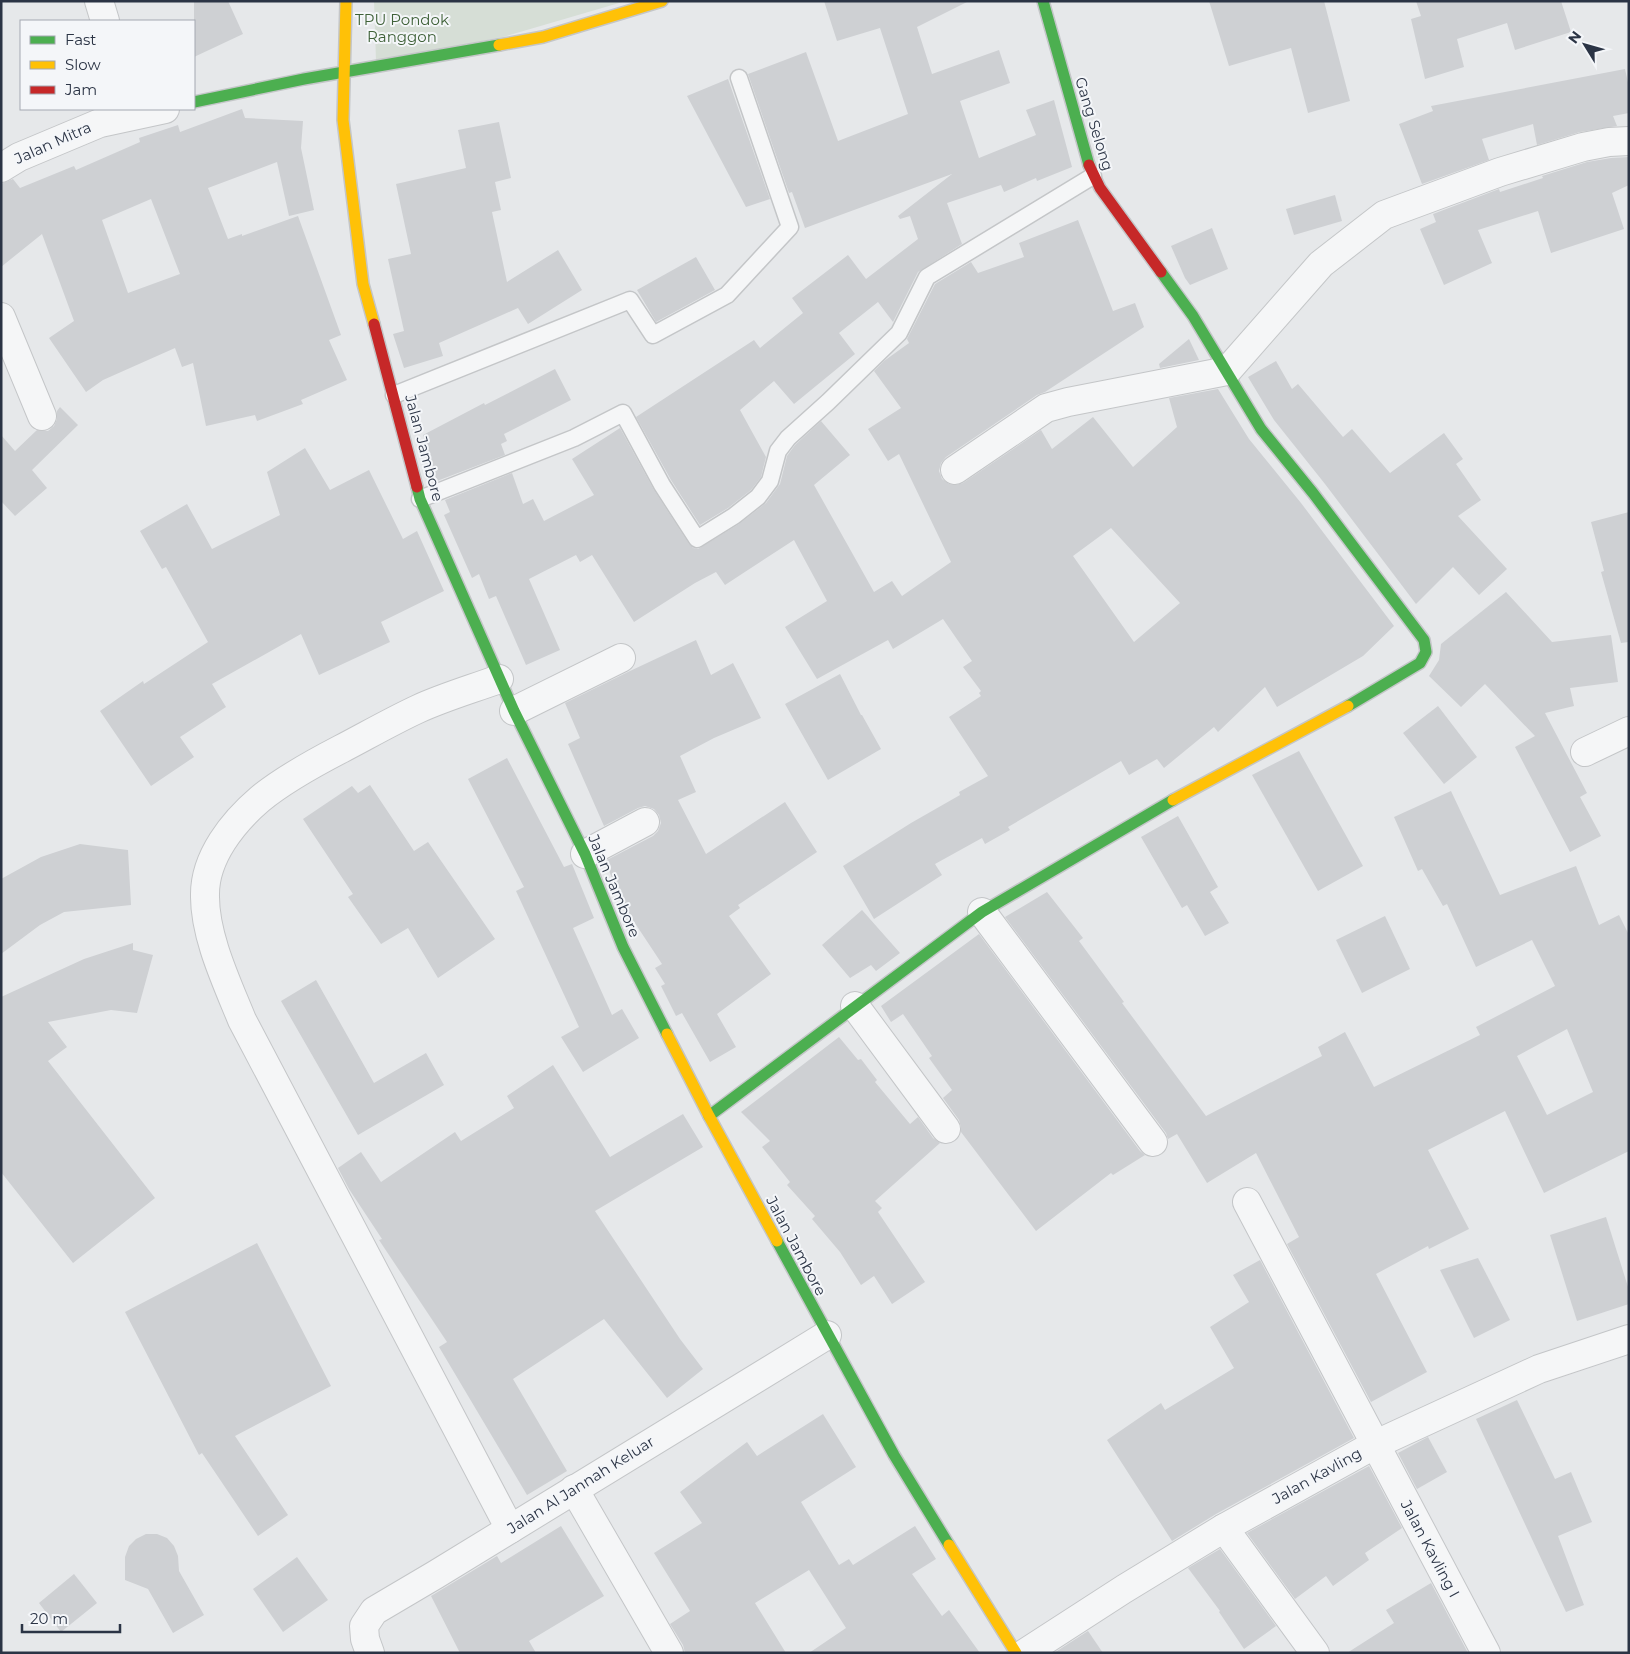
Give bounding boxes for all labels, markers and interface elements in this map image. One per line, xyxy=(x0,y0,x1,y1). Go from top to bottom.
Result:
park label: TPU Pondok Ranggon xyxy=(355,10,449,46)
legend xyxy=(20,20,195,110)
north arrow xyxy=(1560,20,1610,70)
text: N xyxy=(1564,27,1585,47)
text: Fast xyxy=(65,30,96,49)
text: Slow xyxy=(65,55,101,74)
street label: Gang Selong xyxy=(1071,75,1118,173)
text: Jam xyxy=(64,80,97,99)
street label: Jalan Mitra xyxy=(11,117,94,168)
street label: Jalan Jambore xyxy=(401,391,448,503)
street label: Jalan Jambore xyxy=(584,831,645,940)
street label: Jalan Jambore xyxy=(762,1192,831,1299)
street label: Jalan Al Jannah Keluar xyxy=(503,1431,658,1538)
street label: Jalan Kavling xyxy=(1268,1443,1365,1508)
street label: Jalan Kavling I xyxy=(1396,1496,1464,1601)
scale bar xyxy=(22,1602,120,1634)
text: 20 m xyxy=(30,1609,68,1628)

